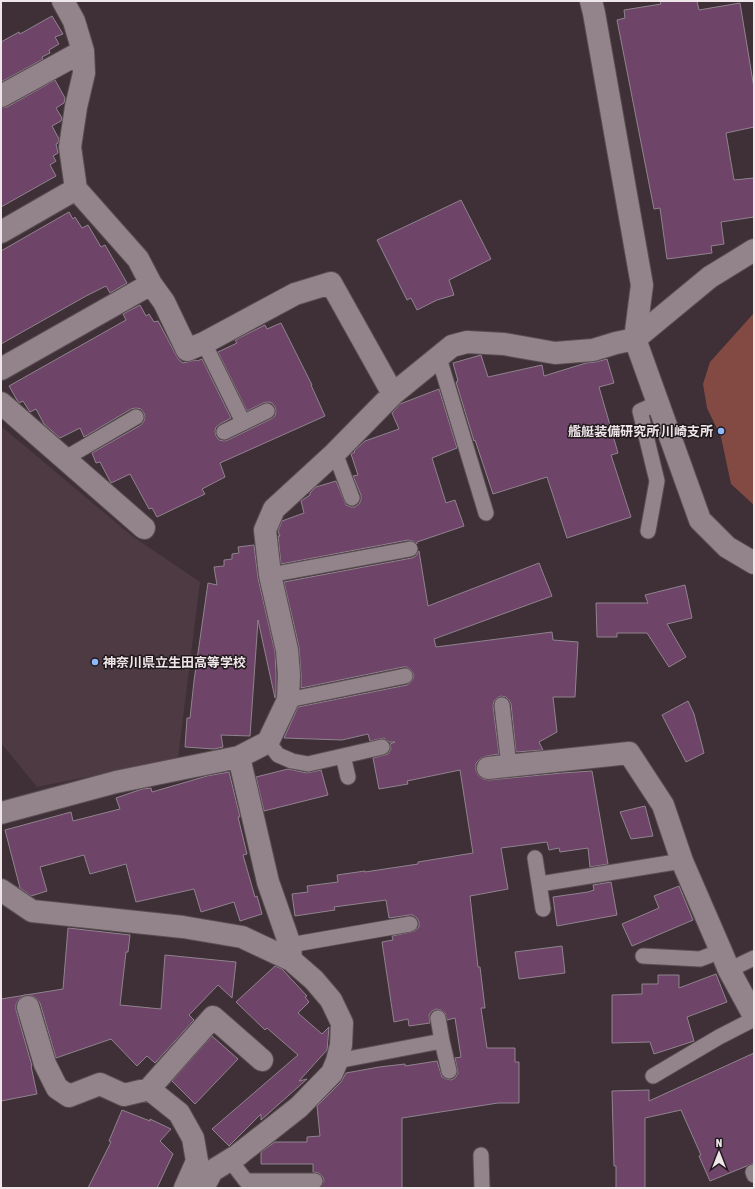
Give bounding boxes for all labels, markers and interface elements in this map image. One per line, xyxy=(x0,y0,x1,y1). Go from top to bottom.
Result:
place label: 艦艇装備研究所 川崎支所 xyxy=(568,424,713,439)
marker: 艦艇装備研究所 川崎支所 xyxy=(716,426,726,436)
place label: 神奈川県立生田高等学校 xyxy=(103,655,246,670)
marker: 神奈川県立生田高等学校 xyxy=(90,657,100,667)
north arrow xyxy=(699,1133,739,1173)
text: N xyxy=(716,1137,722,1149)

